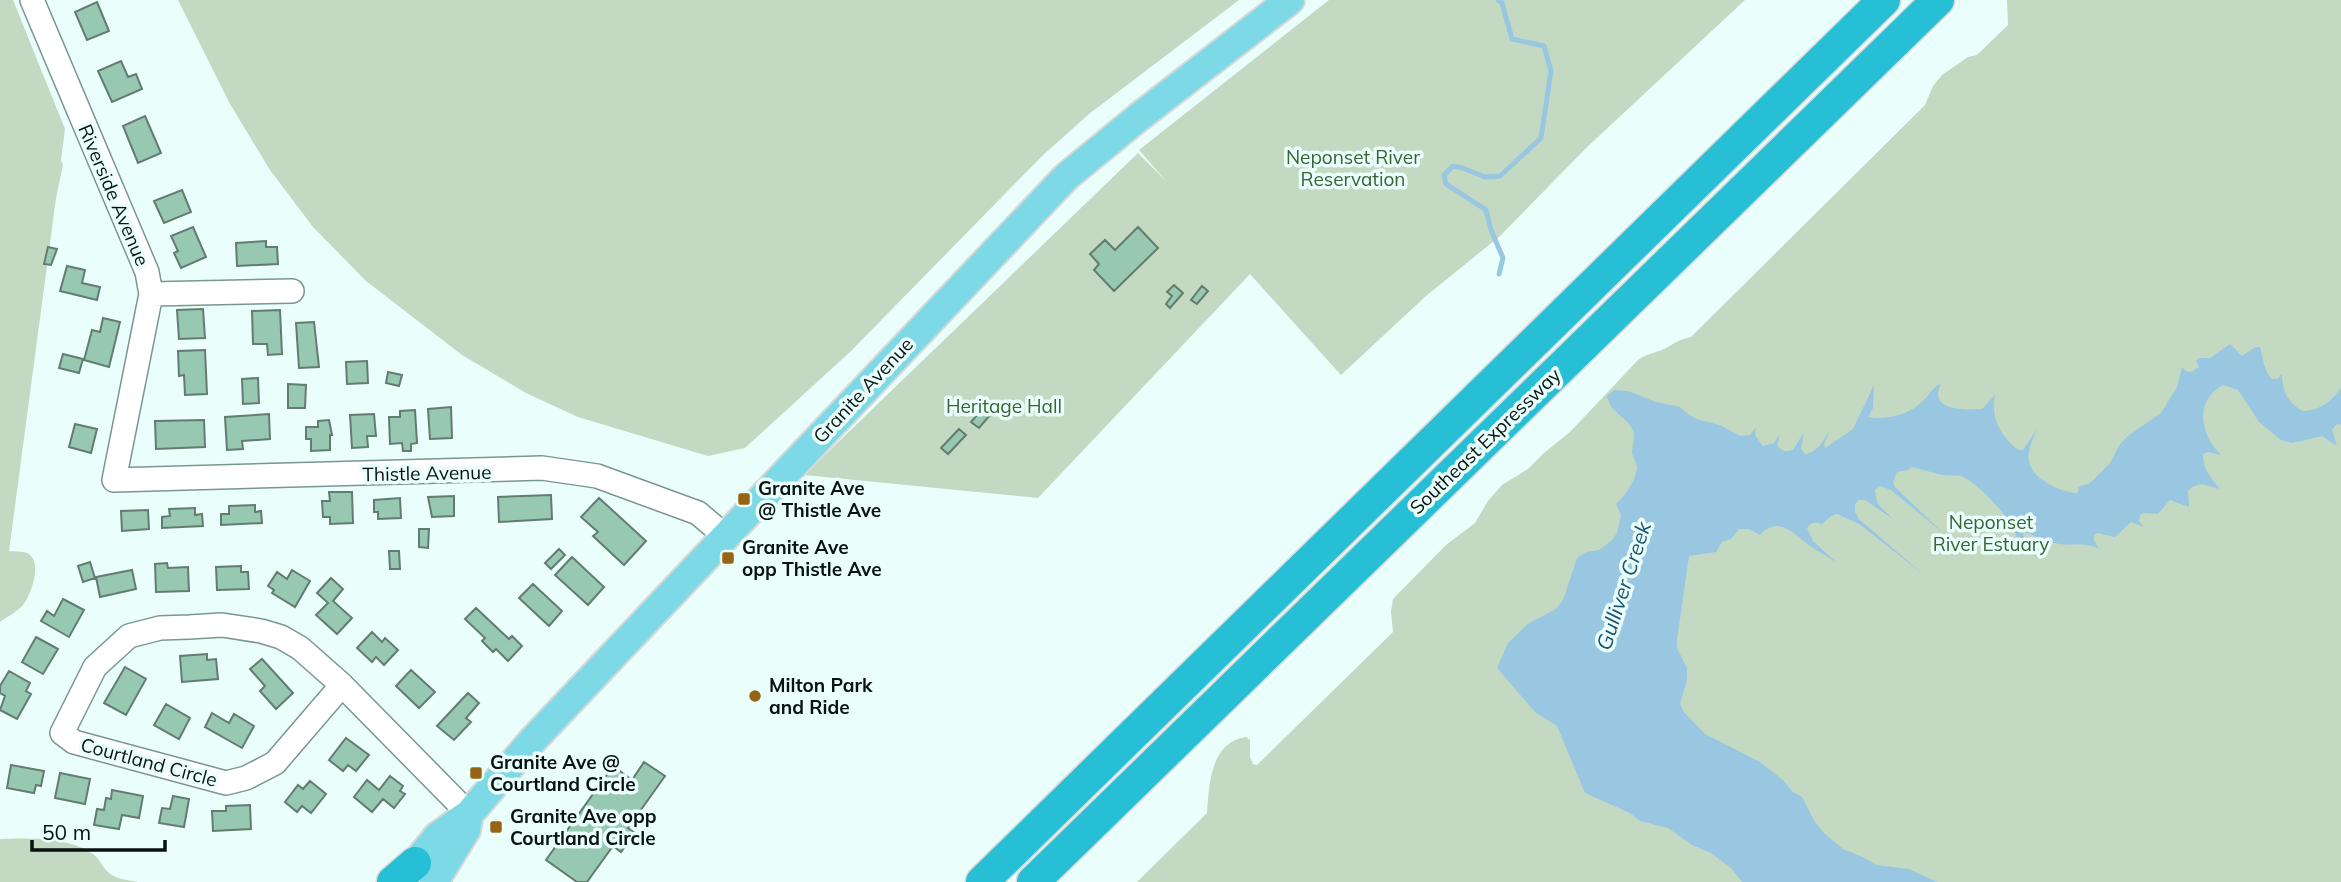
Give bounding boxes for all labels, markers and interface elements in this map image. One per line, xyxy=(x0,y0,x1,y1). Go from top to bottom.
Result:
street label: Riverside Avenue xyxy=(73,121,155,269)
park label: Neponset River Reservation xyxy=(1286,145,1420,191)
street label: Granite Avenue xyxy=(808,332,918,448)
street label: Southeast Expressway xyxy=(1405,363,1565,519)
park label: Heritage Hall xyxy=(946,394,1062,418)
street label: Thistle Avenue xyxy=(362,460,492,486)
place label: Granite Ave @ Thistle Ave xyxy=(758,476,881,522)
marker: Granite Ave @ Thistle Ave xyxy=(736,491,752,507)
park label: Neponset River Estuary xyxy=(1933,510,2049,556)
water label: Gulliver Creek xyxy=(1590,517,1656,653)
place label: Granite Ave opp Thistle Ave xyxy=(742,535,882,581)
marker: Granite Ave opp Thistle Ave xyxy=(720,550,736,566)
place label: Milton Park and Ride xyxy=(769,673,873,719)
marker: Milton Park and Ride xyxy=(747,688,763,704)
street label: Courtland Circle xyxy=(78,732,220,792)
place label: Granite Ave @ Courtland Circle xyxy=(490,750,636,796)
marker: Granite Ave @ Courtland Circle xyxy=(468,765,484,781)
place label: Granite Ave opp Courtland Circle xyxy=(510,804,657,850)
scale bar xyxy=(32,808,164,852)
text: 50 m xyxy=(42,819,91,845)
marker: Granite Ave opp Courtland Circle xyxy=(488,819,504,835)

